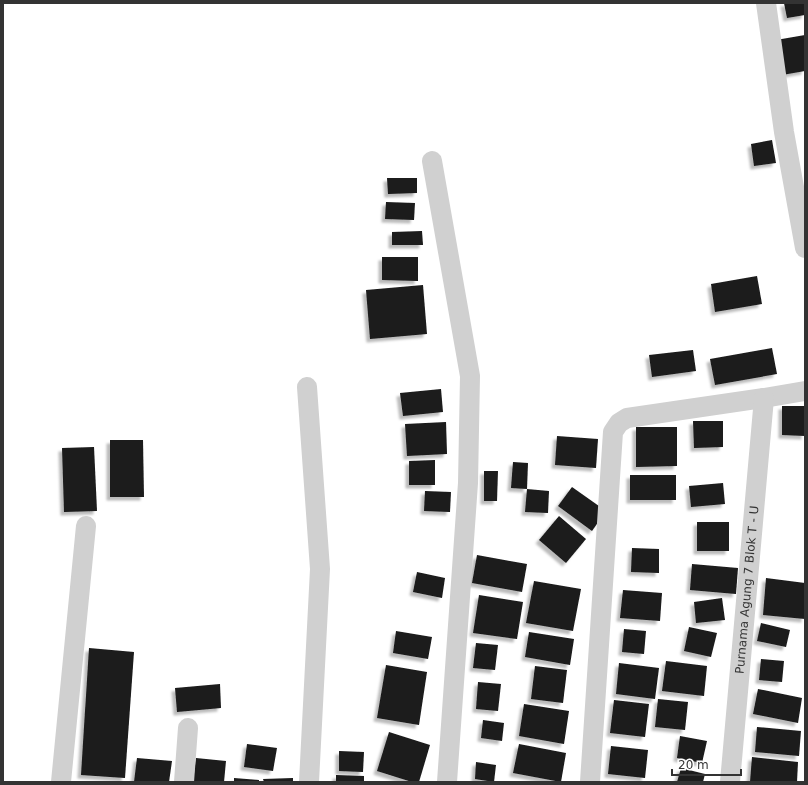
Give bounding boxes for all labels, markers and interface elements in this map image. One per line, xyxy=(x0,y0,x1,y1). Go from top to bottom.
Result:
street label: Purnama Agung 7 Blok T - U xyxy=(733,505,761,675)
scale bar xyxy=(672,751,741,777)
text: 20 m xyxy=(678,758,709,772)

